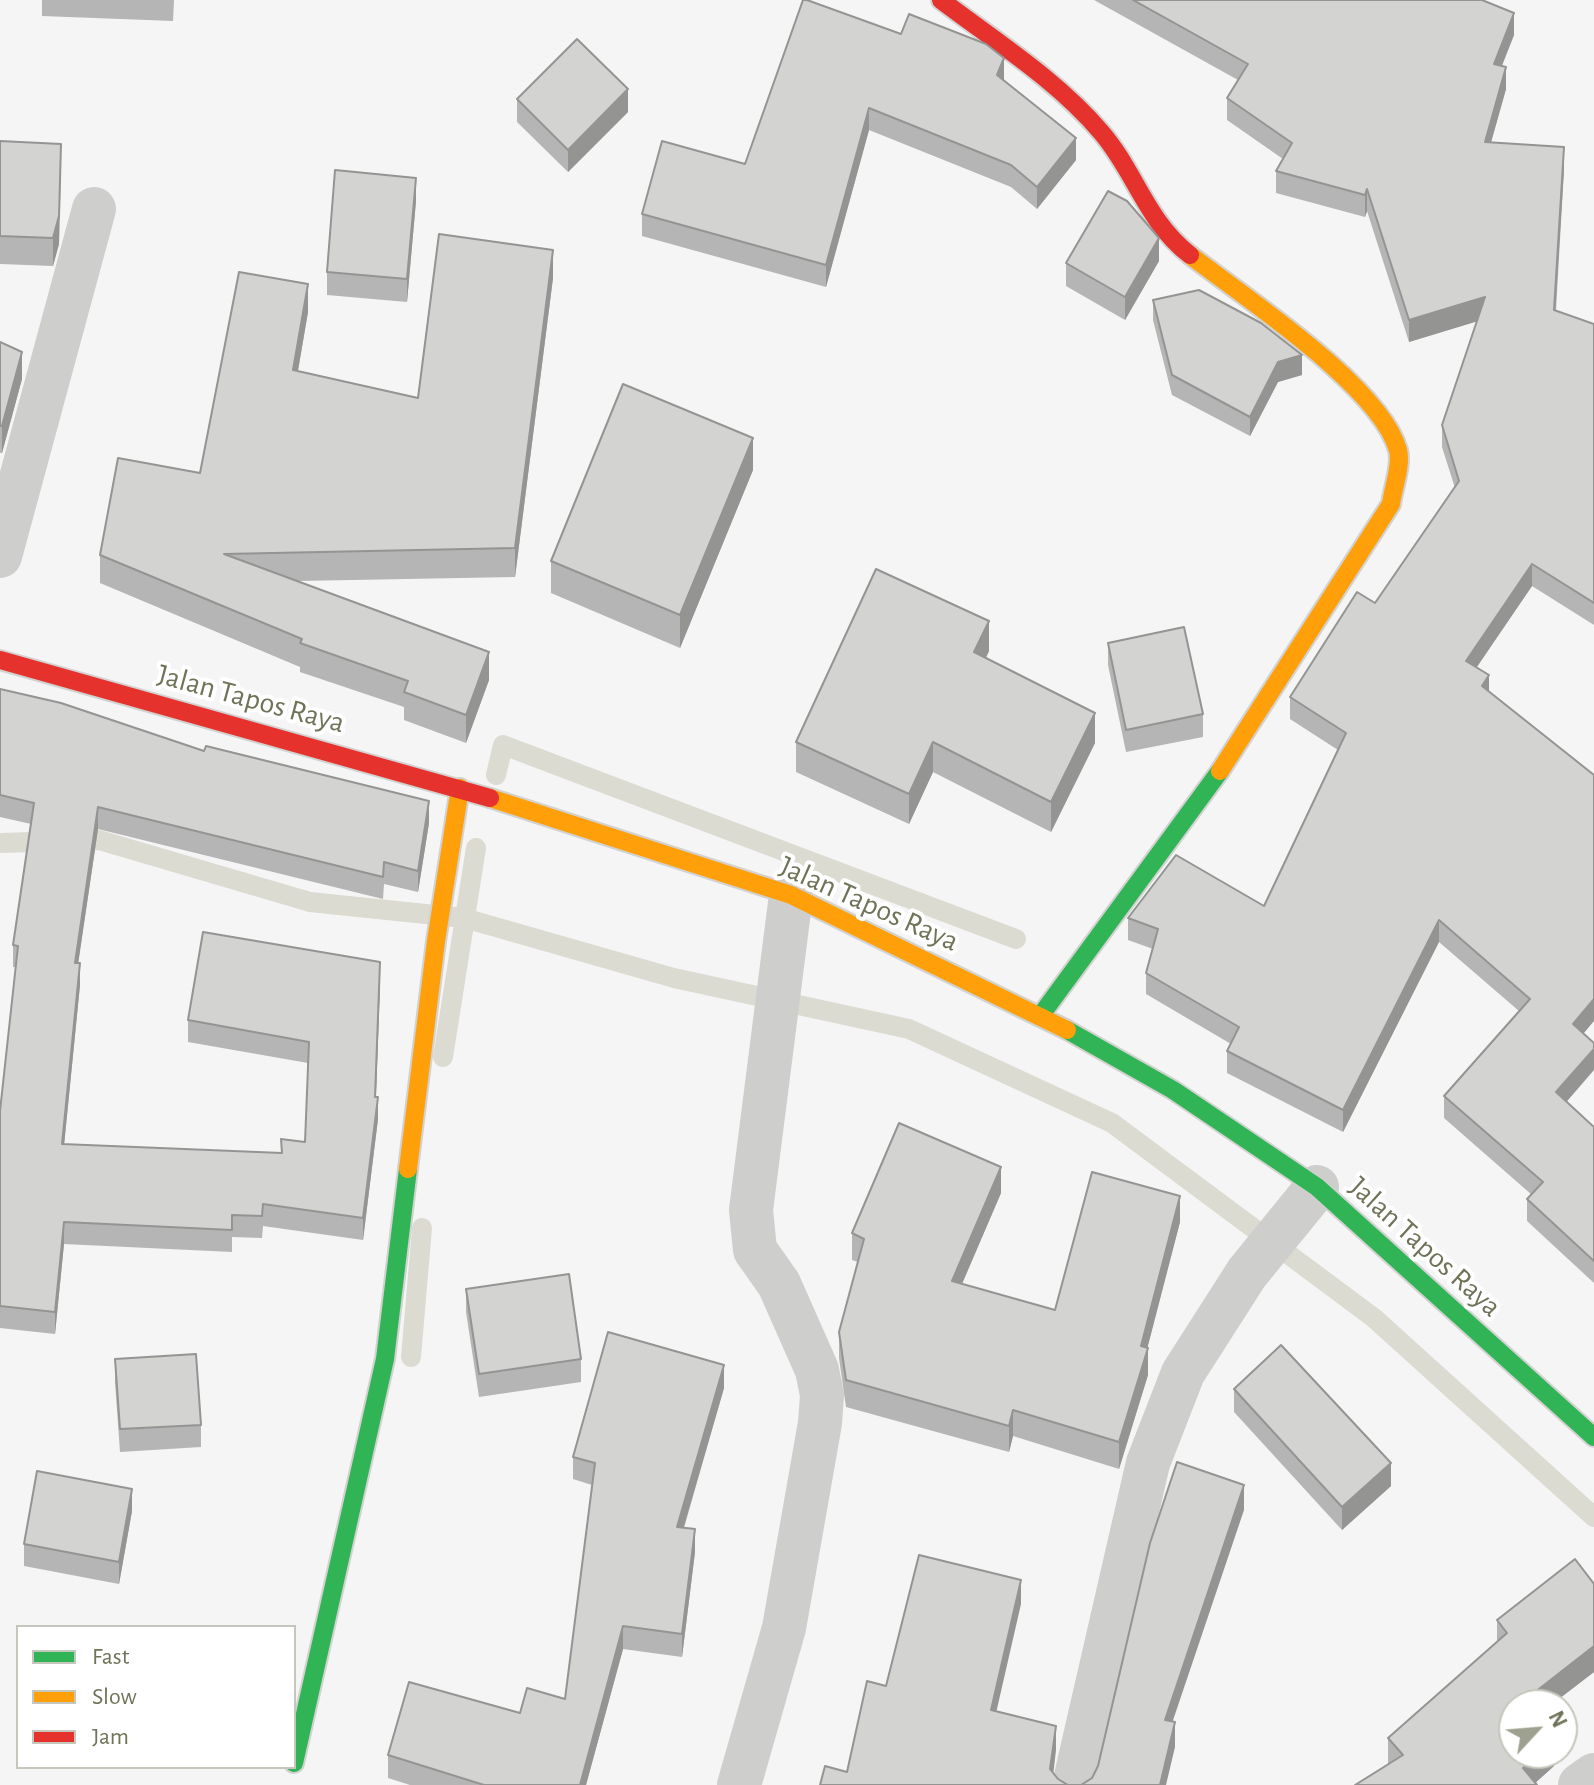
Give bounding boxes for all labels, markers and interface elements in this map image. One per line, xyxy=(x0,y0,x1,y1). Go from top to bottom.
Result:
street label: Jalan Tapos Raya xyxy=(153,657,349,741)
street label: Jalan Tapos Raya xyxy=(774,848,964,960)
street label: Jalan Tapos Raya xyxy=(1342,1169,1508,1325)
legend xyxy=(16,1625,296,1769)
text: Fast xyxy=(92,1645,129,1669)
text: Slow xyxy=(92,1685,137,1709)
north arrow xyxy=(1498,1689,1578,1769)
text: N xyxy=(1545,1708,1571,1731)
text: Jam xyxy=(92,1725,129,1749)

